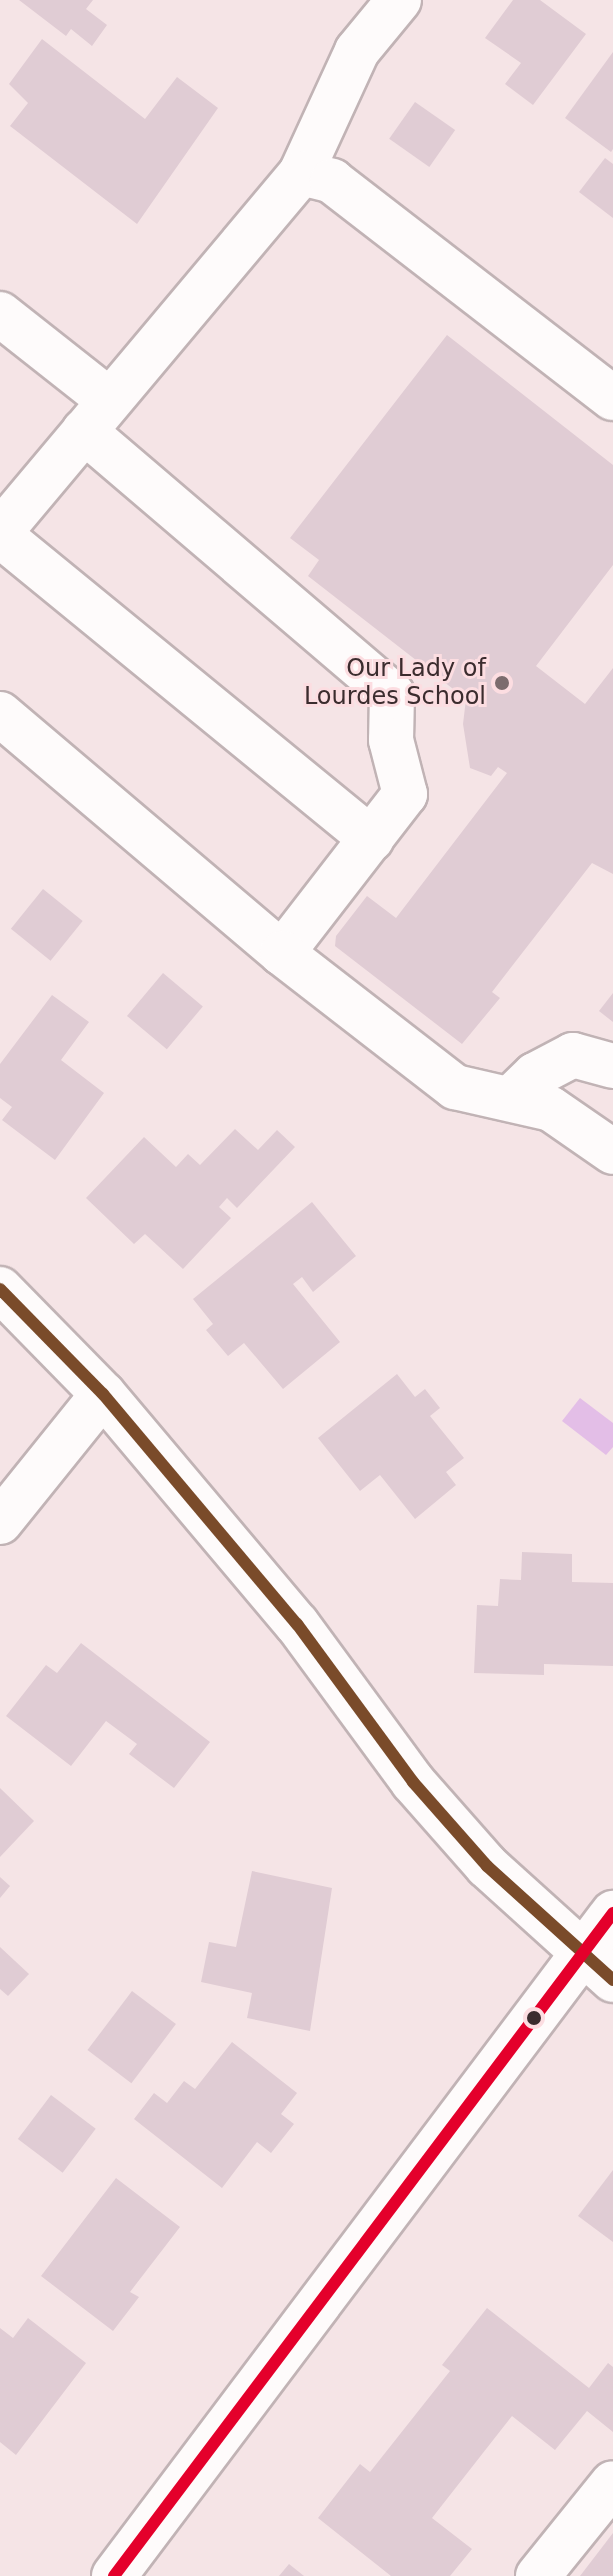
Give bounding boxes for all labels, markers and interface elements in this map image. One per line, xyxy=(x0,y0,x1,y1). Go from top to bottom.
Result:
place label: Our Lady of Lourdes School xyxy=(304,655,486,711)
marker: Our Lady of Lourdes School xyxy=(493,674,511,692)
unlabelled marker xyxy=(526,2010,542,2026)

